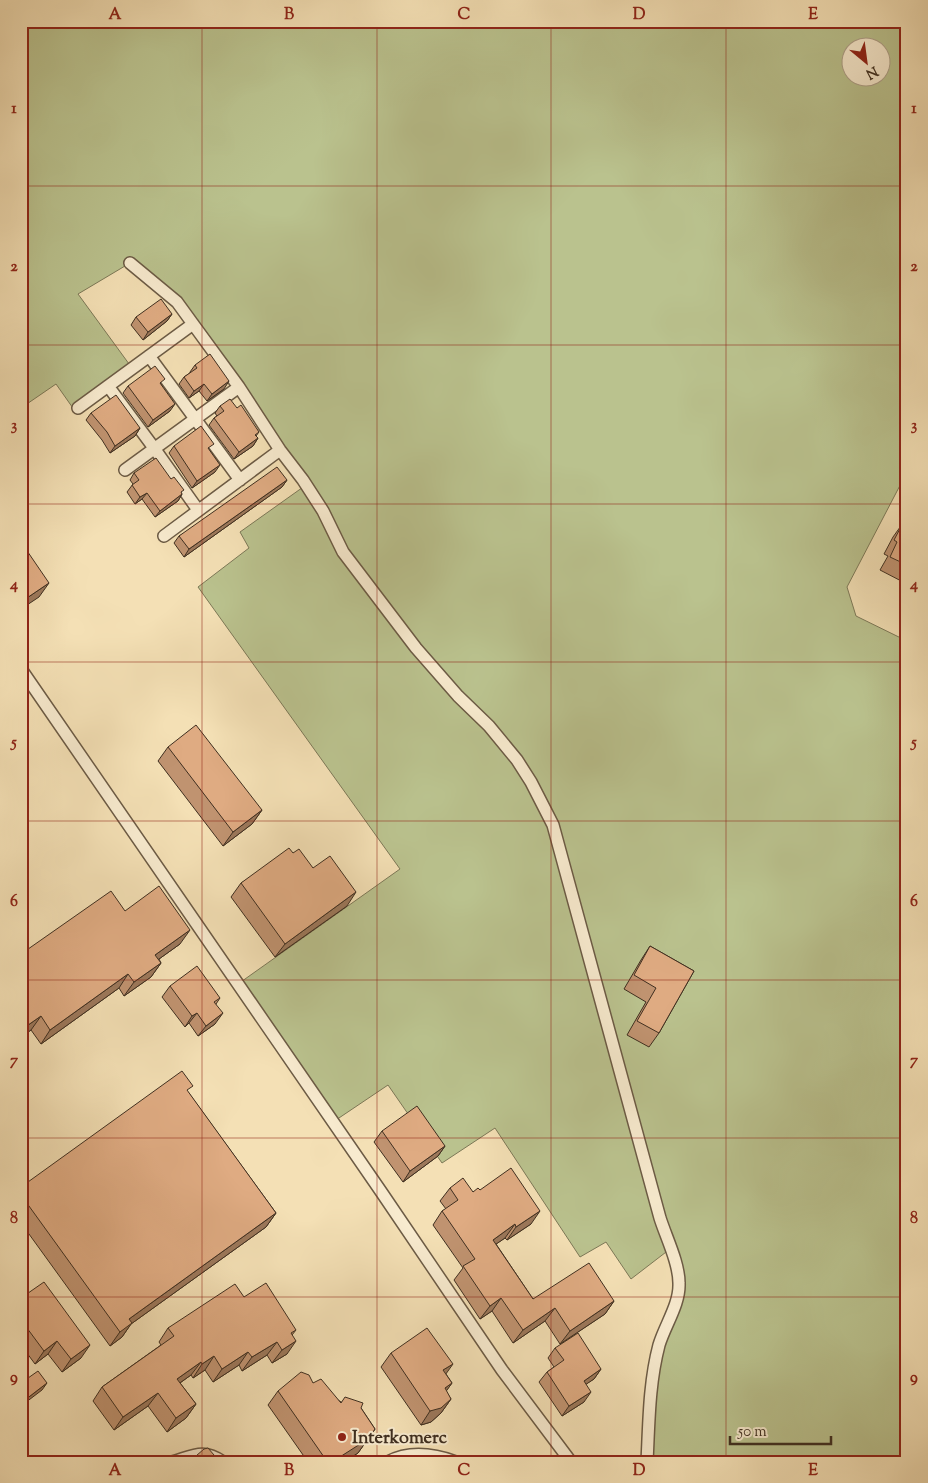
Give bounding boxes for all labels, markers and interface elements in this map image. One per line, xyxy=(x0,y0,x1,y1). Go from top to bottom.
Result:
text: A xyxy=(109,4,122,27)
text: B xyxy=(284,4,294,27)
text: C xyxy=(458,4,471,27)
text: D xyxy=(633,4,646,27)
text: E xyxy=(808,4,818,27)
north arrow xyxy=(840,38,890,88)
text: N xyxy=(862,60,881,83)
text: 1 xyxy=(11,98,17,121)
text: 1 xyxy=(911,98,917,121)
text: 2 xyxy=(10,256,18,279)
text: 2 xyxy=(910,256,918,279)
text: 3 xyxy=(11,415,18,438)
text: 3 xyxy=(911,415,918,438)
text: 4 xyxy=(9,574,18,597)
text: 4 xyxy=(909,574,918,597)
text: 5 xyxy=(9,732,17,755)
text: 5 xyxy=(909,732,917,755)
text: 6 xyxy=(10,891,18,914)
text: 6 xyxy=(910,891,918,914)
text: 7 xyxy=(10,1050,19,1073)
text: 7 xyxy=(910,1050,919,1073)
text: 8 xyxy=(10,1208,18,1231)
text: 8 xyxy=(910,1208,918,1231)
text: 9 xyxy=(10,1367,18,1390)
text: 9 xyxy=(910,1367,918,1390)
scale bar xyxy=(730,1413,832,1445)
text: 50 m xyxy=(737,1422,767,1443)
place label: Interkomerc xyxy=(352,1426,448,1452)
marker: Interkomerc xyxy=(336,1431,348,1443)
text: A xyxy=(109,1460,122,1483)
text: B xyxy=(284,1460,294,1483)
text: C xyxy=(458,1460,471,1483)
text: D xyxy=(633,1460,646,1483)
text: E xyxy=(808,1460,818,1483)

